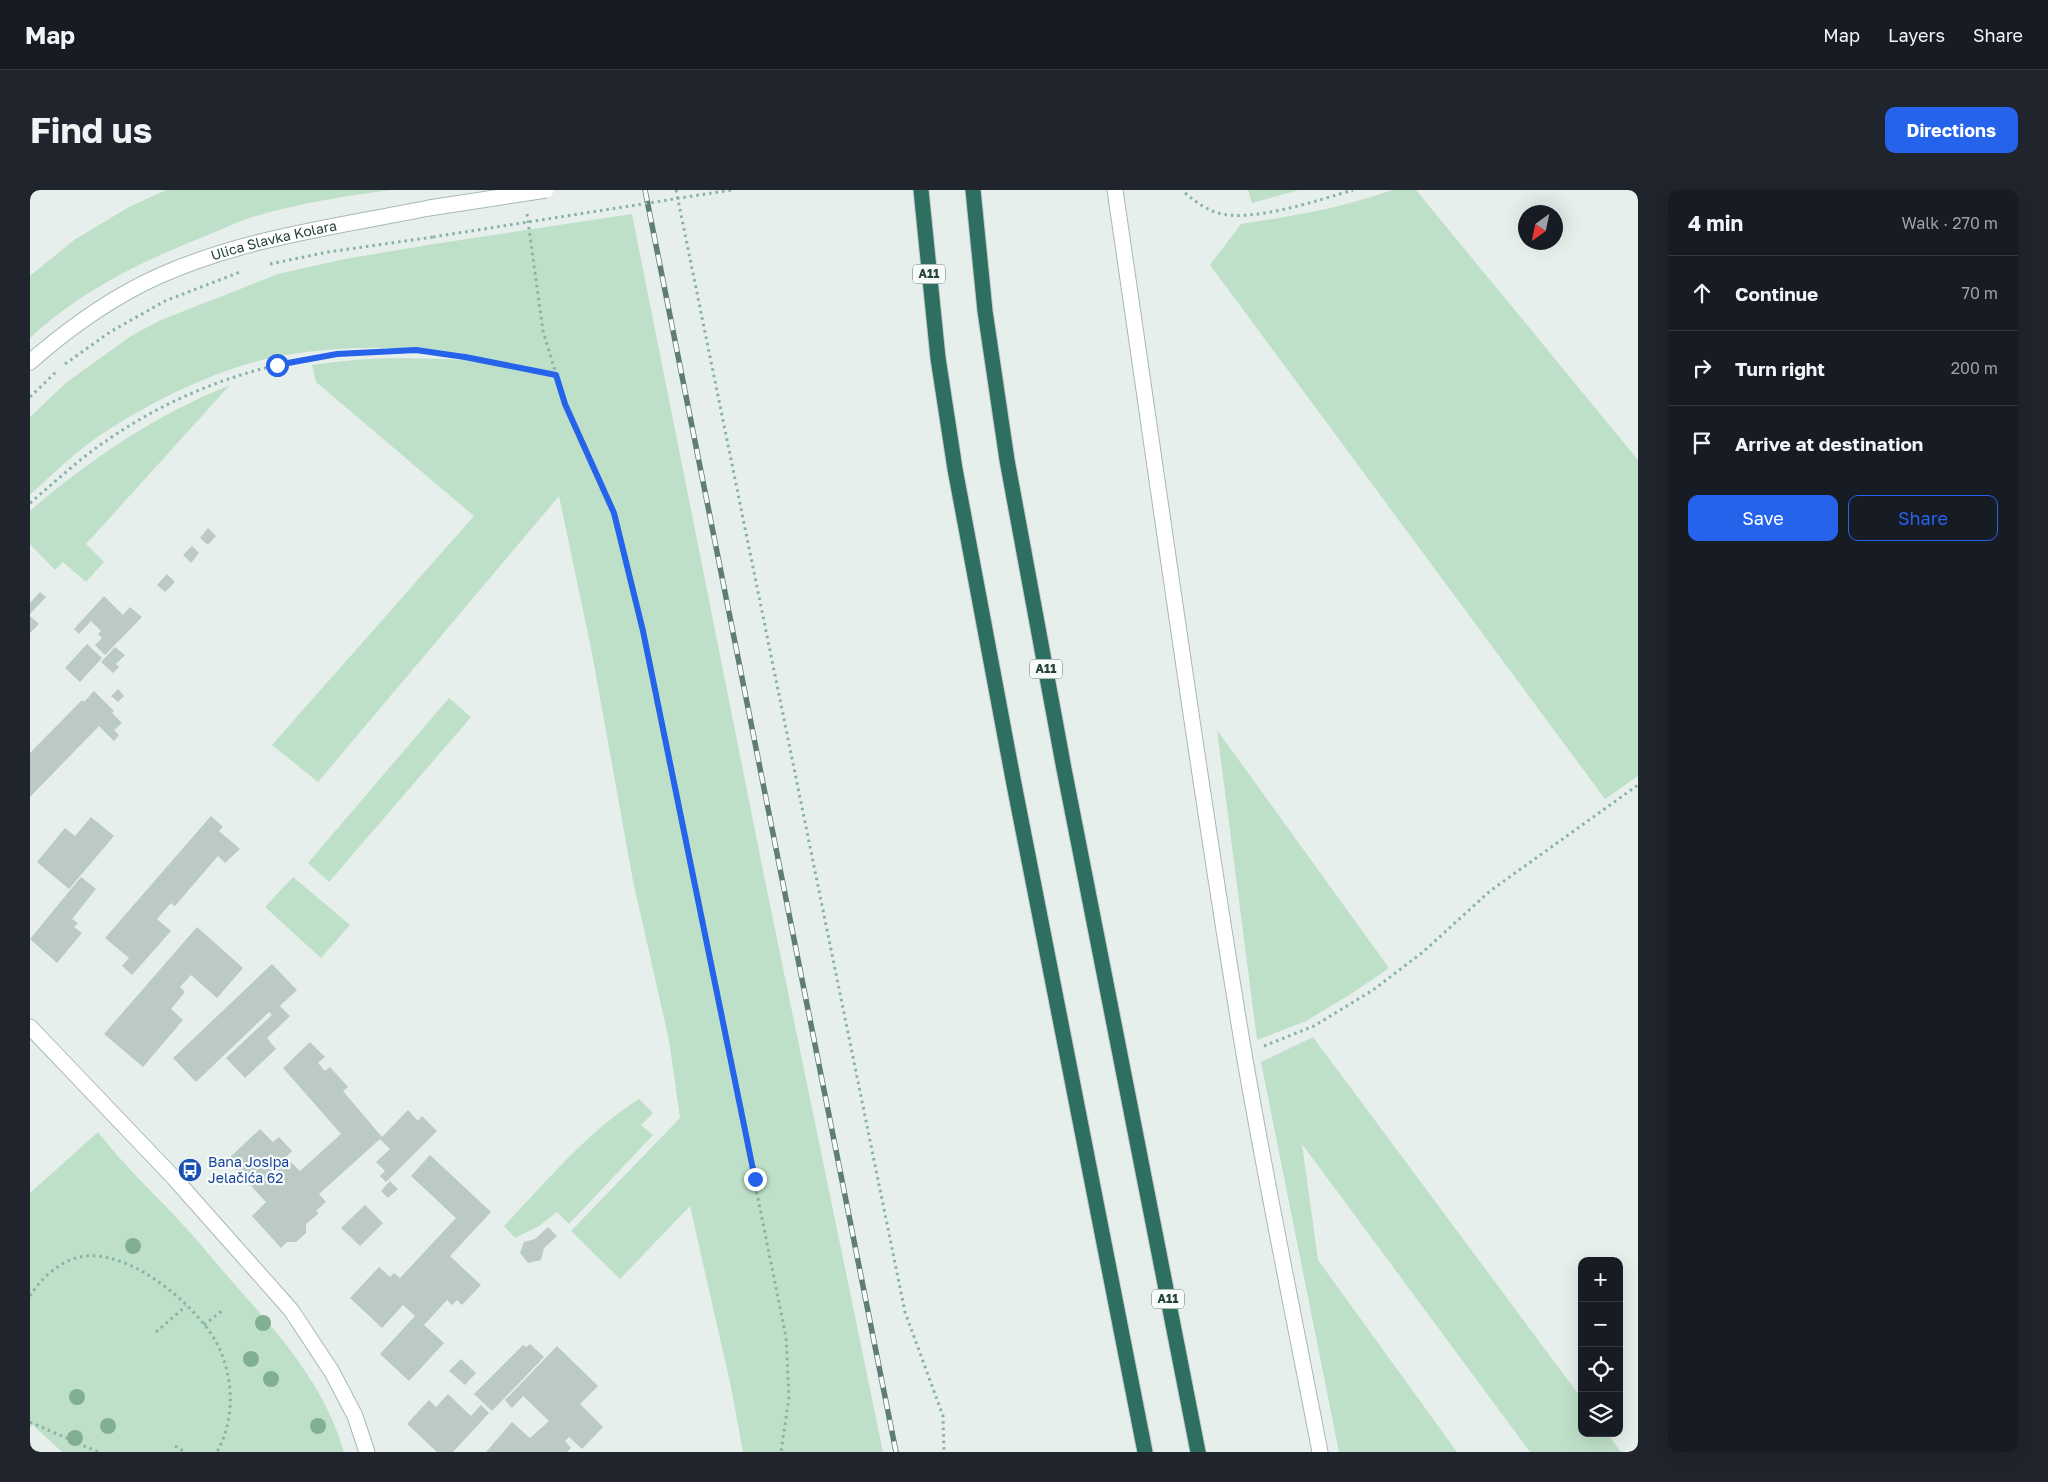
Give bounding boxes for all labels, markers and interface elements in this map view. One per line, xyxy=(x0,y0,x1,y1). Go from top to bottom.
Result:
text: Map xyxy=(25,20,75,49)
text: Map xyxy=(1823,24,1860,46)
text: Layers xyxy=(1888,24,1945,46)
text: Share xyxy=(1973,24,2023,46)
button: Directions xyxy=(1885,107,2018,153)
text: Find us xyxy=(30,109,152,151)
north arrow xyxy=(1518,205,1563,250)
text: 4 min xyxy=(1688,210,1743,236)
text: Walk · 270 m xyxy=(1901,213,1998,233)
street label: Ulica Slavka Kolara xyxy=(208,217,338,264)
road number: A11 xyxy=(913,264,945,284)
icon: ahead xyxy=(1688,279,1716,307)
text: Continue xyxy=(1735,282,1818,305)
text: 70 m xyxy=(1961,283,1998,303)
route start xyxy=(266,354,289,377)
icon: right xyxy=(1688,354,1716,382)
text: Turn right xyxy=(1735,357,1825,380)
text: 200 m xyxy=(1951,358,1998,378)
icon: arrive xyxy=(1688,429,1716,457)
text: Arrive at destination xyxy=(1735,432,1923,455)
button: Save xyxy=(1688,495,1838,541)
button: Share xyxy=(1848,495,1998,541)
road number: A11 xyxy=(1030,659,1062,678)
place label: Bana Josipa Jelačića 62 xyxy=(208,1153,289,1186)
bus stop icon: Bana Josipa Jelačića 62 xyxy=(177,1157,203,1183)
route end xyxy=(744,1168,767,1191)
map controls xyxy=(1578,1257,1623,1437)
button: + xyxy=(1578,1257,1623,1302)
road number: A11 xyxy=(1152,1290,1184,1308)
button: − xyxy=(1578,1302,1623,1347)
button: locate xyxy=(1578,1347,1623,1392)
button: layers xyxy=(1578,1392,1623,1437)

